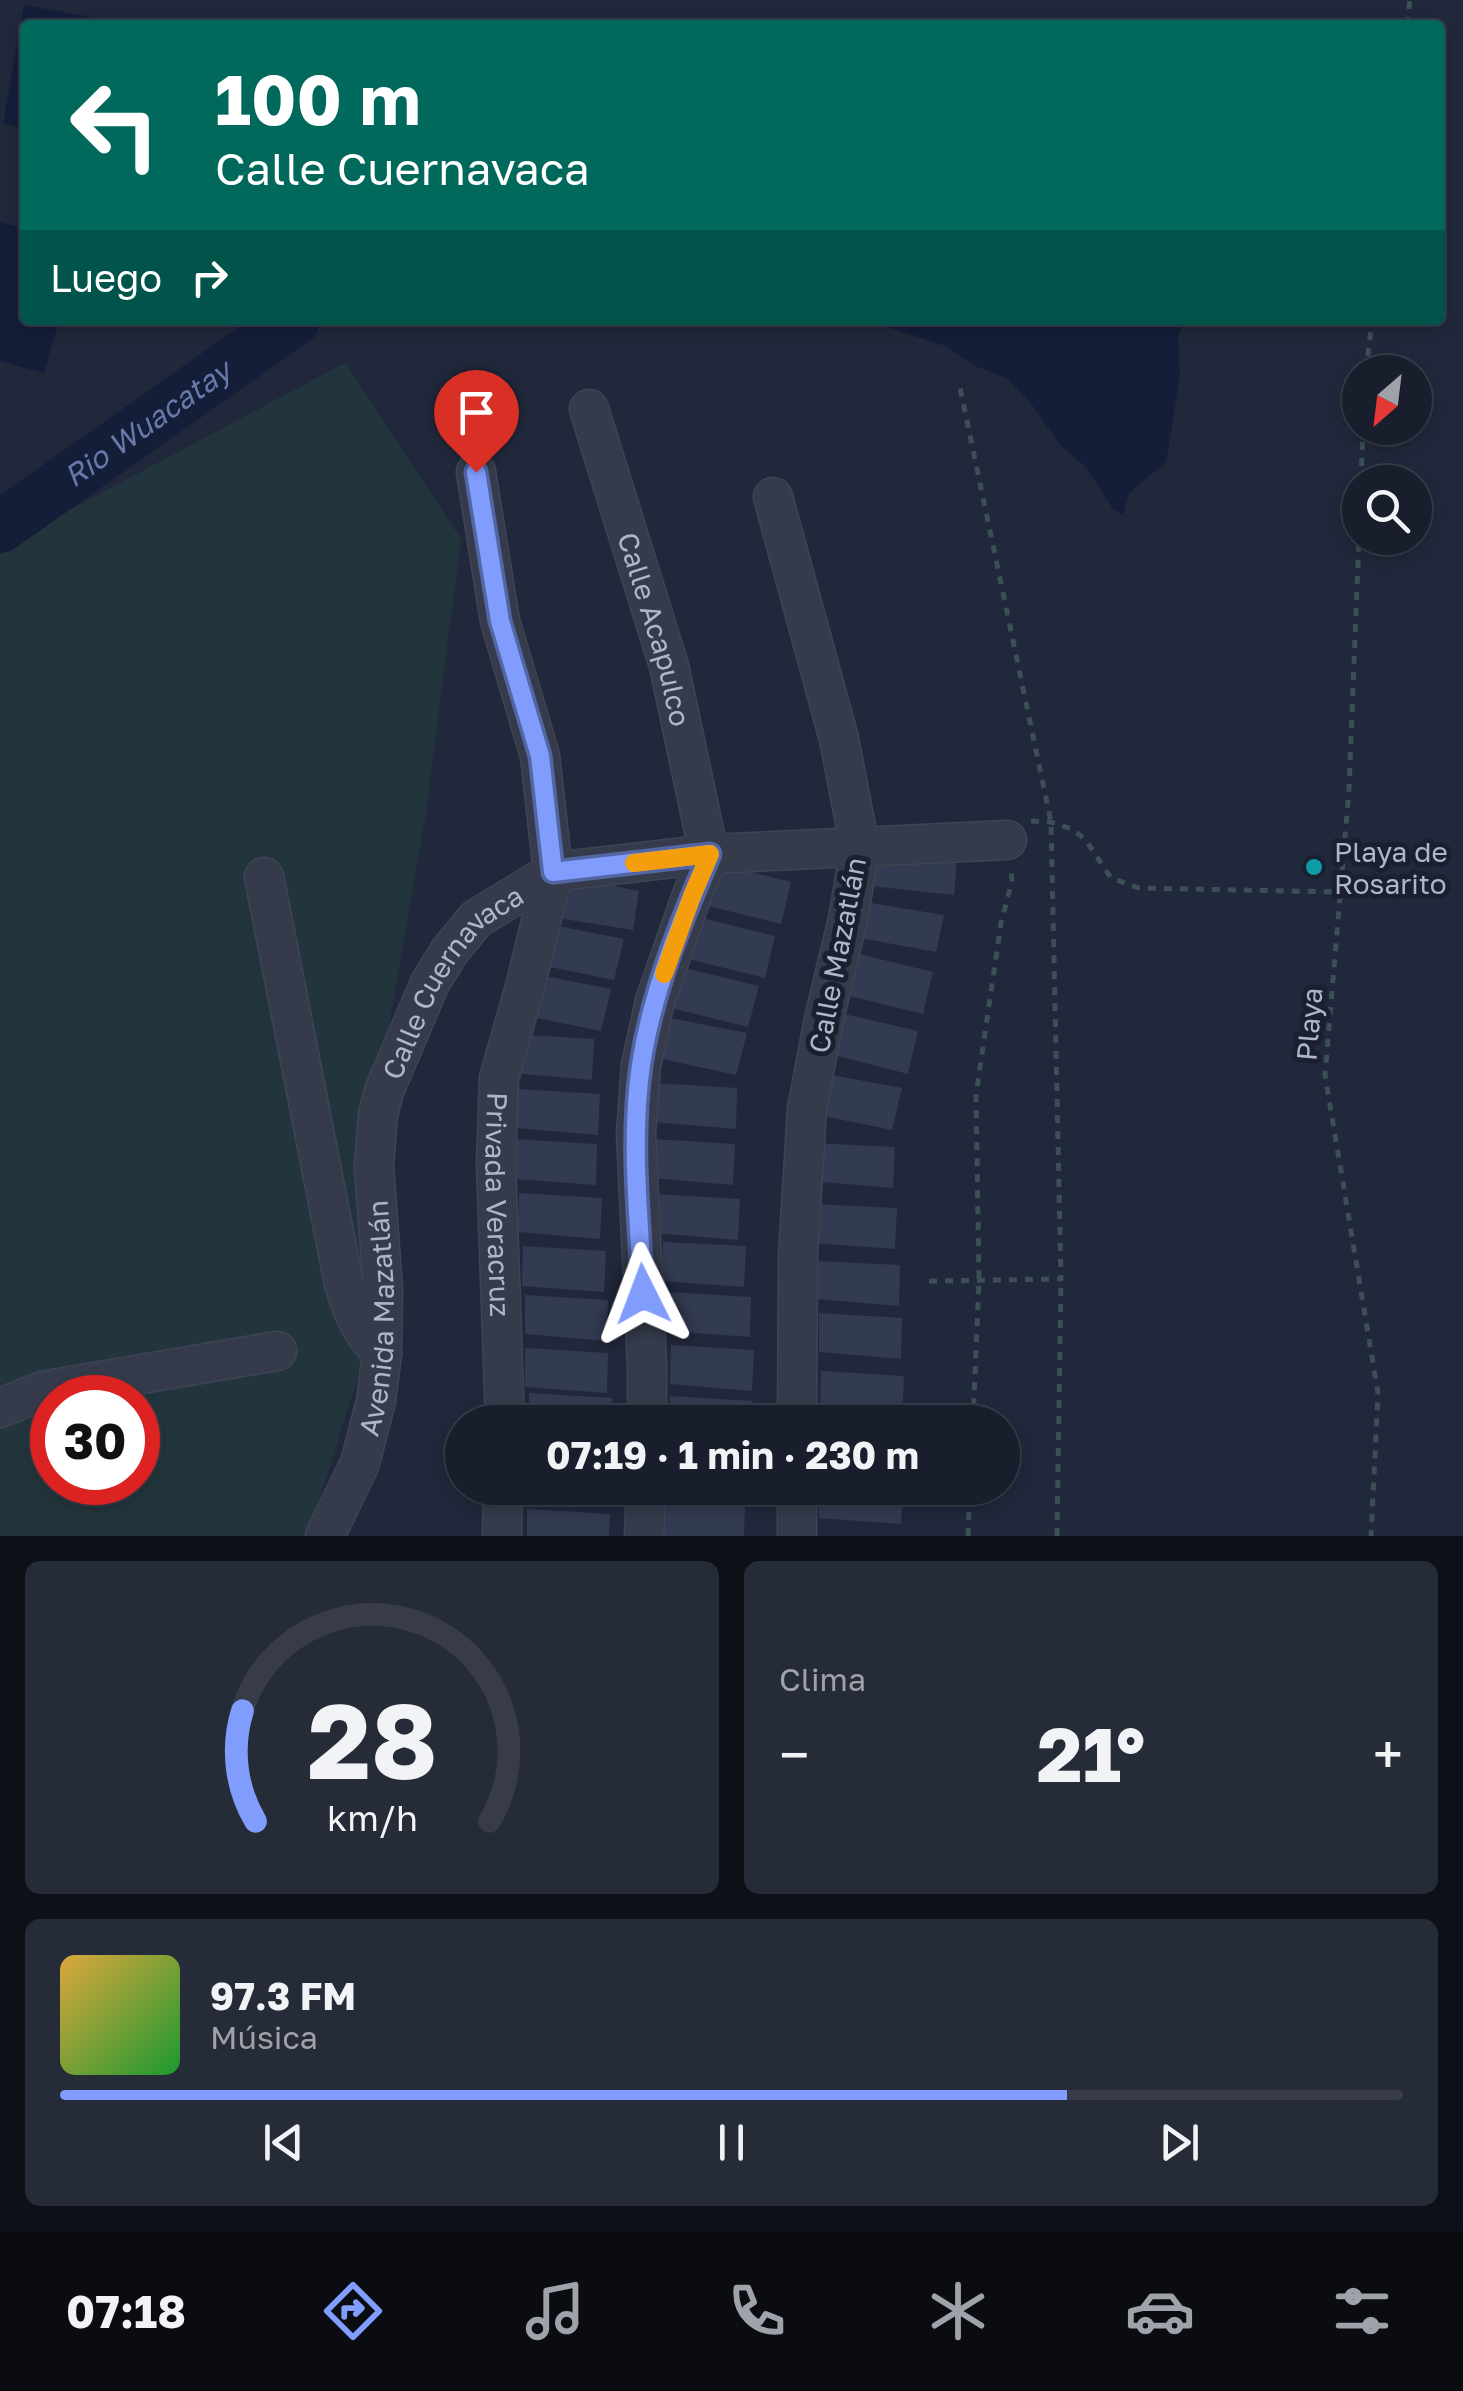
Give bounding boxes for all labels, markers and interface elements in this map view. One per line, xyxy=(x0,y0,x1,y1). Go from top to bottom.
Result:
text: 100 m xyxy=(215,56,421,140)
icon: left xyxy=(50,60,180,190)
text: Calle Cuernavaca xyxy=(215,141,590,195)
icon: right xyxy=(182,250,237,305)
text: Luego xyxy=(50,255,162,300)
water label: Rio Wuacatay xyxy=(57,350,241,494)
north arrow xyxy=(1342,355,1432,445)
map controls xyxy=(1342,355,1432,555)
pin xyxy=(434,370,519,473)
icon: arrive xyxy=(449,385,504,440)
button: search xyxy=(1342,465,1432,555)
street label: Calle Acapulco xyxy=(612,528,698,729)
place label: Playa de Rosarito xyxy=(1334,835,1448,900)
street label: Calle Mazatlán xyxy=(802,854,872,1056)
marker: Playa de Rosarito xyxy=(1303,856,1325,878)
street label: Calle Cuernavaca xyxy=(375,878,529,1084)
street label: Playa xyxy=(1289,986,1329,1062)
street label: Privada Veracruz xyxy=(479,1092,518,1317)
street label: Avenida Mazatlán xyxy=(351,1199,400,1439)
position arrow xyxy=(591,1242,695,1346)
speed limit sign: 30 xyxy=(30,1375,160,1505)
text: 07:19 · 1 min · 230 m xyxy=(546,1432,919,1477)
text: Clima xyxy=(779,1660,866,1698)
text: 28 xyxy=(307,1677,437,1802)
text: 21° xyxy=(1037,1708,1145,1799)
text: − xyxy=(779,1721,809,1787)
text: + xyxy=(1373,1721,1403,1787)
text: km/h xyxy=(327,1796,417,1839)
text: 97.3 FM xyxy=(210,1973,356,2018)
text: Música xyxy=(210,2018,318,2056)
icon: previous xyxy=(256,2115,311,2170)
icon: pause xyxy=(704,2115,759,2170)
icon: next xyxy=(1152,2115,1207,2170)
icon: directions xyxy=(318,2276,388,2346)
icon: music xyxy=(520,2276,590,2346)
icon: phone xyxy=(722,2276,792,2346)
icon: climate xyxy=(923,2276,993,2346)
icon: car xyxy=(1125,2276,1195,2346)
icon: filters xyxy=(1327,2276,1397,2346)
text: 07:18 xyxy=(66,2284,186,2338)

